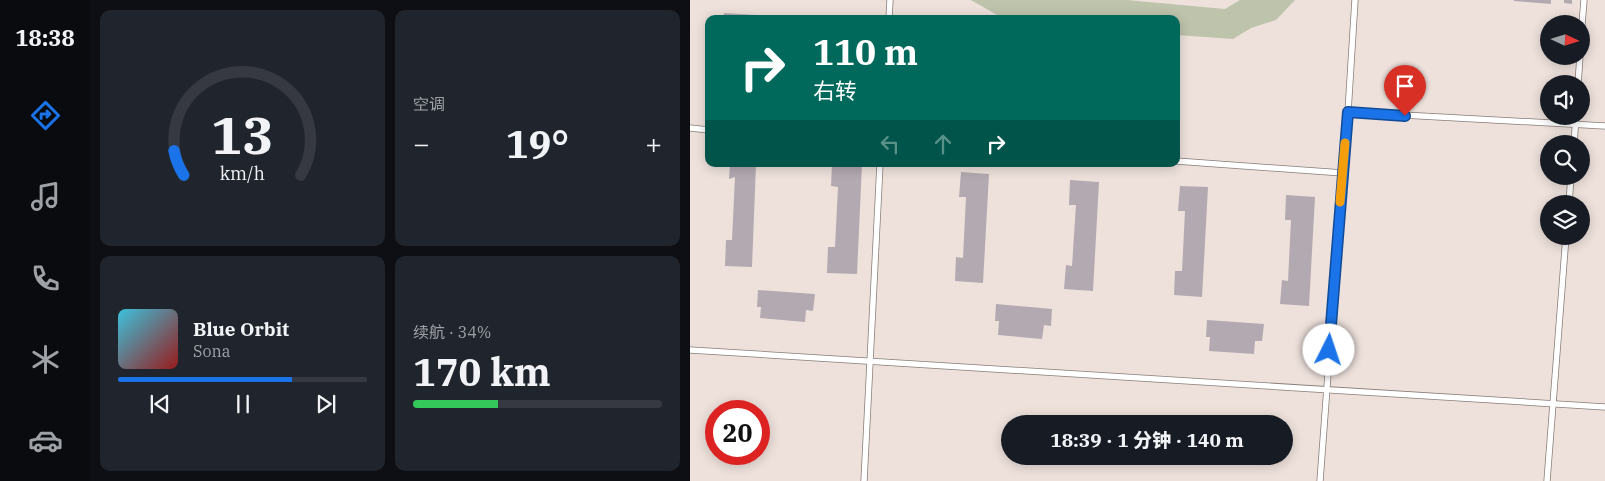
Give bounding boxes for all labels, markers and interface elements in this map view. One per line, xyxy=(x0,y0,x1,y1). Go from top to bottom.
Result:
north arrow xyxy=(1540,15,1590,65)
map controls xyxy=(1540,15,1590,245)
text: 18:38 xyxy=(15,23,75,52)
text: 110 m xyxy=(813,29,918,75)
icon: right xyxy=(730,35,795,100)
pin xyxy=(1384,65,1426,116)
icon: arrive xyxy=(1391,72,1419,100)
button: sound xyxy=(1540,75,1590,125)
text: 右转 xyxy=(813,76,857,105)
text: 空调 xyxy=(413,94,445,114)
icon: directions xyxy=(28,98,63,133)
text: 13 xyxy=(211,101,274,168)
text: 19° xyxy=(506,119,569,168)
text: − xyxy=(413,125,430,162)
text: + xyxy=(645,125,662,162)
icon: left xyxy=(876,130,904,158)
icon: ahead xyxy=(929,130,957,158)
icon: right xyxy=(982,130,1010,158)
button: search xyxy=(1540,135,1590,185)
text: km/h xyxy=(220,162,265,185)
icon: music xyxy=(28,179,63,214)
button: layers xyxy=(1540,195,1590,245)
icon: phone xyxy=(28,261,63,296)
text: Blue Orbit xyxy=(193,317,289,341)
text: 续航 · 34% xyxy=(413,322,491,342)
position arrow xyxy=(1302,323,1354,375)
text: Sona xyxy=(193,341,230,361)
icon: climate xyxy=(28,342,63,377)
text: 170 km xyxy=(413,347,551,396)
icon: previous xyxy=(146,390,174,418)
icon: pause xyxy=(229,390,257,418)
icon: next xyxy=(312,390,340,418)
speed limit sign: 20 xyxy=(705,400,770,465)
icon: car xyxy=(28,423,63,458)
text: 18:39 · 1 分钟 · 140 m xyxy=(1050,428,1244,452)

